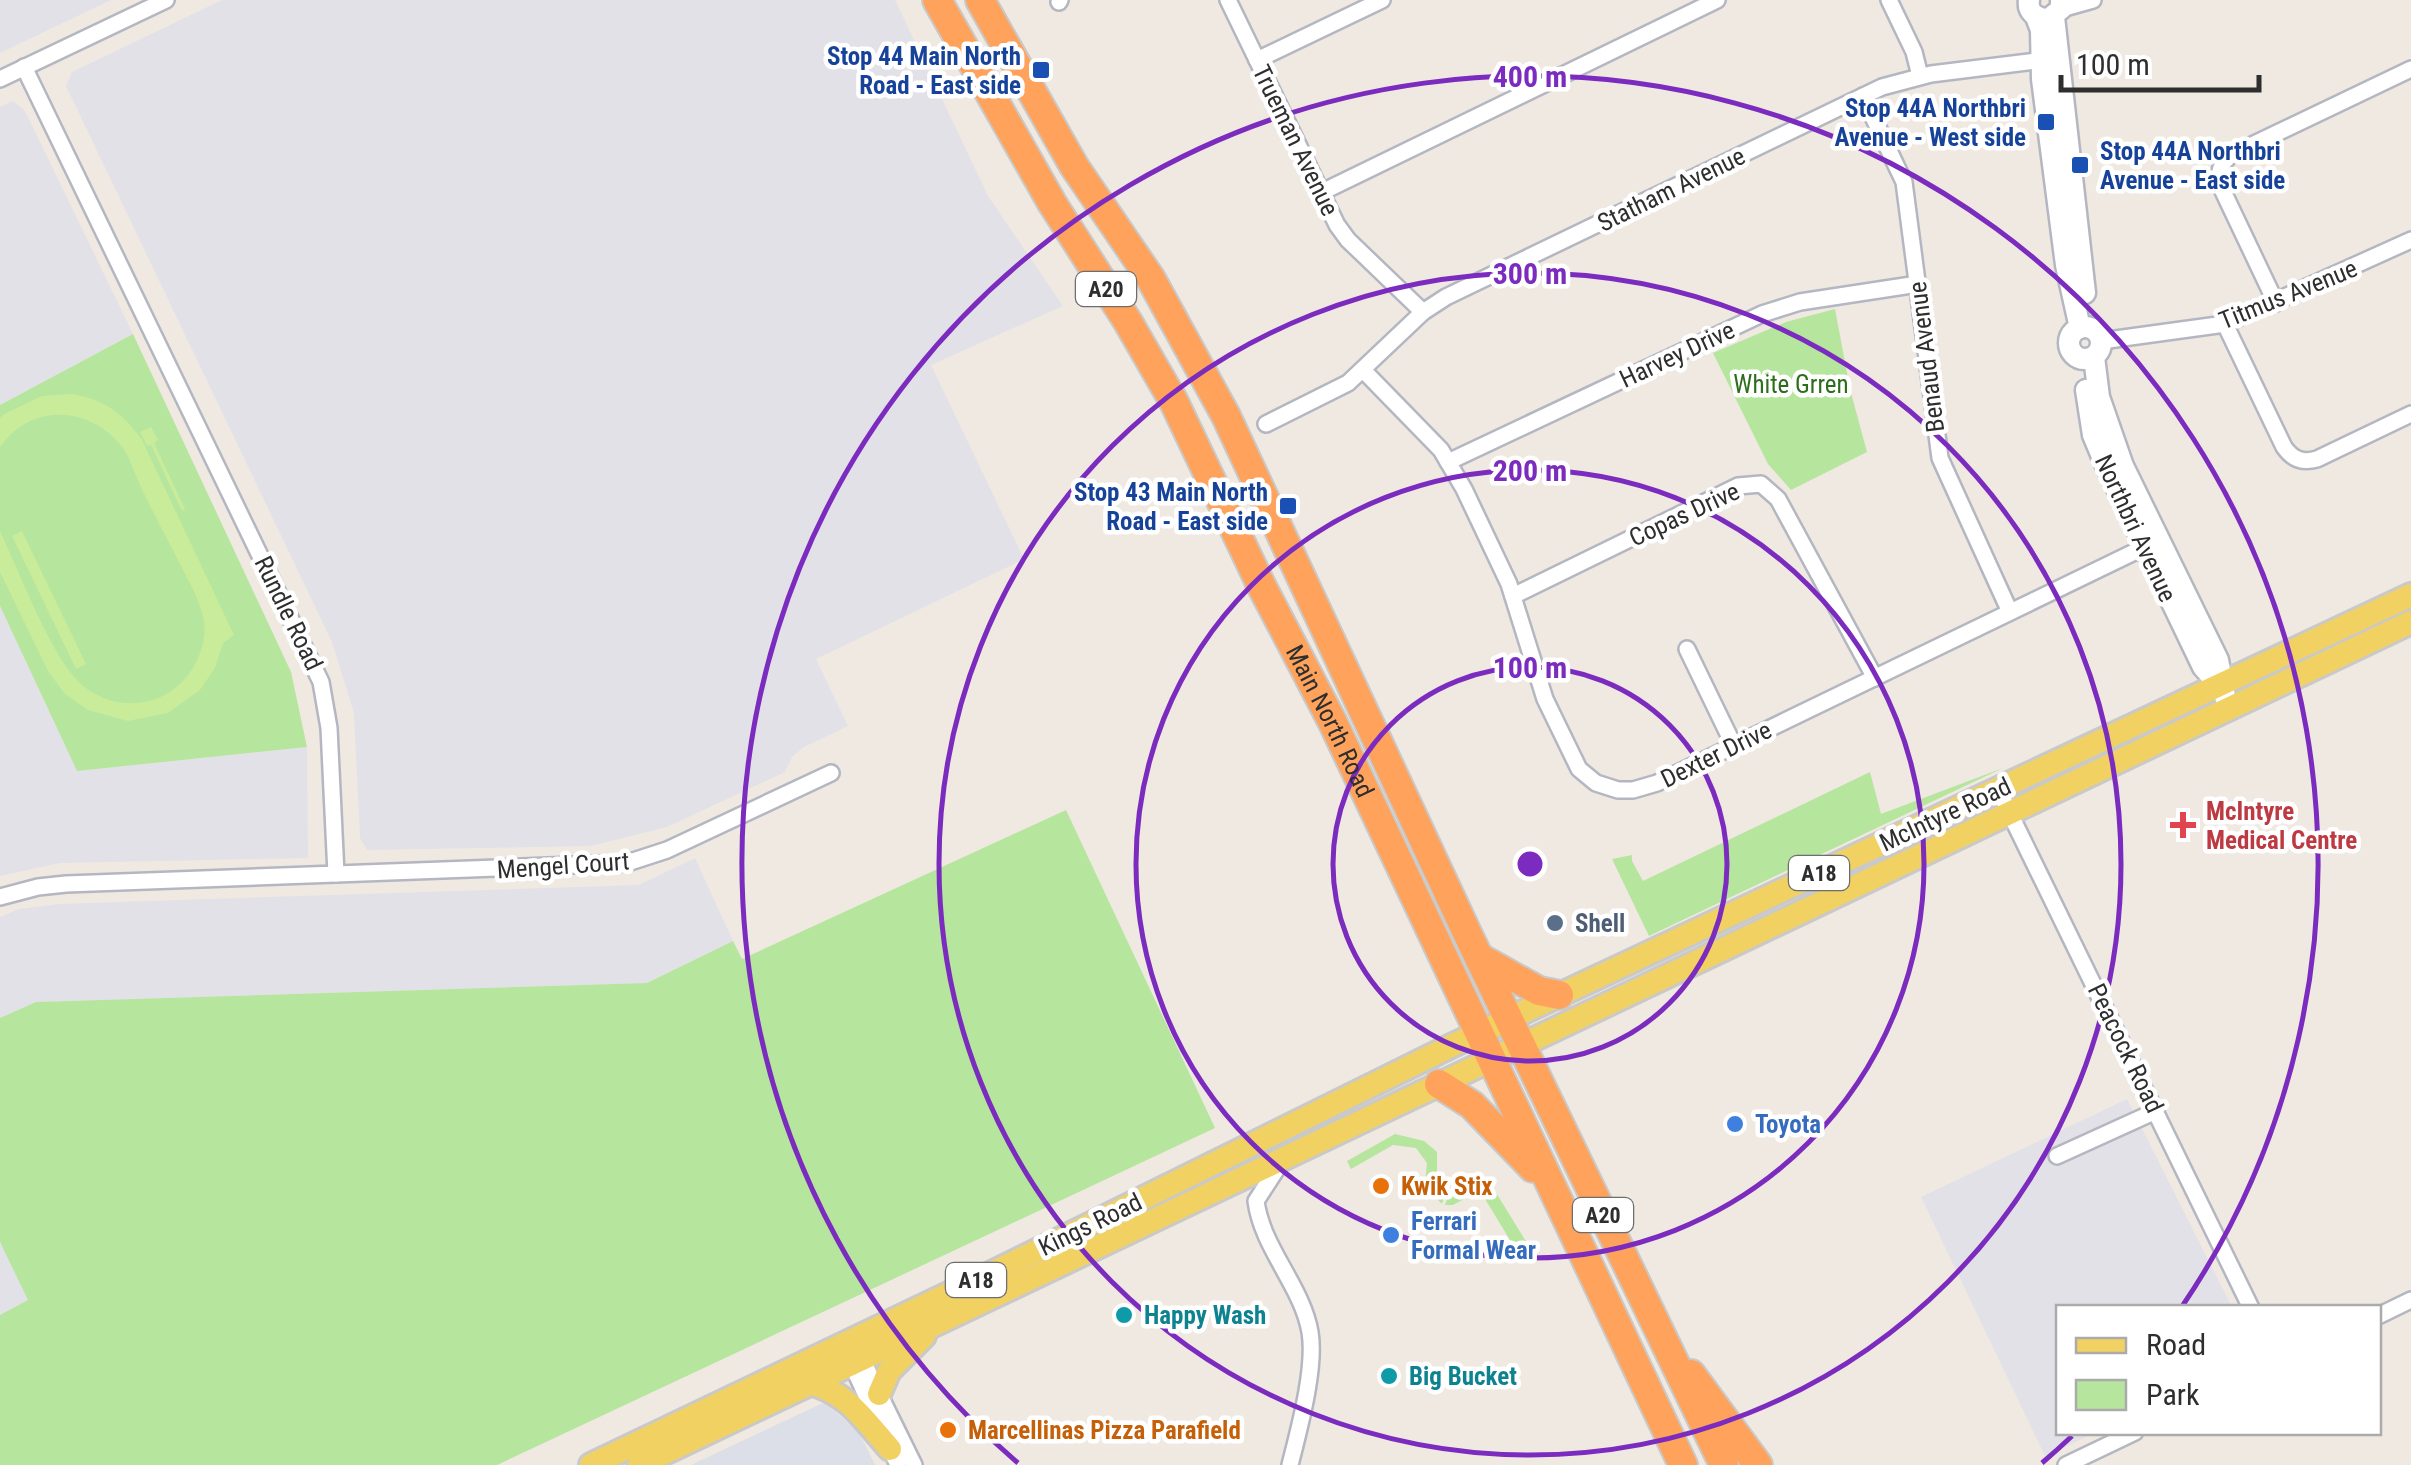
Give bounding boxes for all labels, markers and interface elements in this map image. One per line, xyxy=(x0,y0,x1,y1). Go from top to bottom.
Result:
scale bar xyxy=(2061,30,2258,92)
place label: Stop 44 Main North Road - East side xyxy=(827,42,1021,100)
text: 100 m xyxy=(2076,47,2150,82)
marker: Stop 44 Main North Road - East side xyxy=(1030,59,1052,81)
text: 400 m xyxy=(1493,59,1567,94)
street label: Trueman Avenue xyxy=(1247,60,1345,220)
place label: Stop 44A Northbri Avenue - West side xyxy=(1834,94,2026,152)
marker: Stop 44A Northbri Avenue - West side xyxy=(2035,111,2057,133)
place label: Stop 44A Northbri Avenue - East side xyxy=(2100,137,2285,195)
street label: Statham Avenue xyxy=(1593,141,1750,238)
marker: Stop 44A Northbri Avenue - East side xyxy=(2069,154,2091,176)
street label: Titmus Avenue xyxy=(2215,254,2361,335)
text: 300 m xyxy=(1493,256,1567,291)
road number: A20 xyxy=(1076,272,1136,306)
street label: Benaud Avenue xyxy=(1903,280,1950,434)
street label: Harvey Drive xyxy=(1615,315,1739,394)
park label: White Grren xyxy=(1733,370,1849,399)
street label: Northbri Avenue xyxy=(2089,450,2182,606)
text: 200 m xyxy=(1493,453,1567,488)
street label: Copas Drive xyxy=(1625,476,1744,553)
place label: Stop 43 Main North Road - East side xyxy=(1074,478,1268,536)
marker: Stop 43 Main North Road - East side xyxy=(1277,495,1299,517)
street label: Rundle Road xyxy=(249,551,329,675)
street label: Main North Road xyxy=(1280,640,1380,802)
text: 100 m xyxy=(1493,650,1567,685)
street label: Dexter Drive xyxy=(1656,715,1776,794)
street label: McIntyre Road xyxy=(1875,771,2016,858)
place label: McIntyre Medical Centre xyxy=(2206,797,2357,855)
marker: McIntyre Medical Centre xyxy=(2170,812,2196,838)
street label: Mengel Court xyxy=(496,846,630,885)
centre of rings xyxy=(1512,846,1548,882)
road number: A18 xyxy=(1789,856,1849,890)
place label: Shell xyxy=(1575,909,1625,938)
marker: Shell xyxy=(1544,912,1566,934)
street label: Peacock Road xyxy=(2082,979,2169,1118)
place label: Toyota xyxy=(1755,1110,1821,1139)
marker: Toyota xyxy=(1724,1113,1746,1135)
place label: Kwik Stix xyxy=(1401,1172,1493,1201)
marker: Kwik Stix xyxy=(1370,1175,1392,1197)
street label: Kings Road xyxy=(1034,1187,1147,1262)
road number: A20 xyxy=(1573,1198,1633,1232)
place label: Ferrari Formal Wear xyxy=(1411,1207,1536,1265)
marker: Ferrari Formal Wear xyxy=(1380,1224,1402,1246)
road number: A18 xyxy=(946,1263,1006,1297)
place label: Happy Wash xyxy=(1144,1301,1266,1330)
marker: Happy Wash xyxy=(1113,1304,1135,1326)
legend xyxy=(2056,1305,2381,1435)
text: Road xyxy=(2146,1327,2206,1362)
place label: Big Bucket xyxy=(1409,1362,1517,1391)
marker: Big Bucket xyxy=(1378,1365,1400,1387)
text: Park xyxy=(2146,1377,2200,1412)
place label: Marcellinas Pizza Parafield xyxy=(968,1416,1241,1445)
marker: Marcellinas Pizza Parafield xyxy=(937,1419,959,1441)

